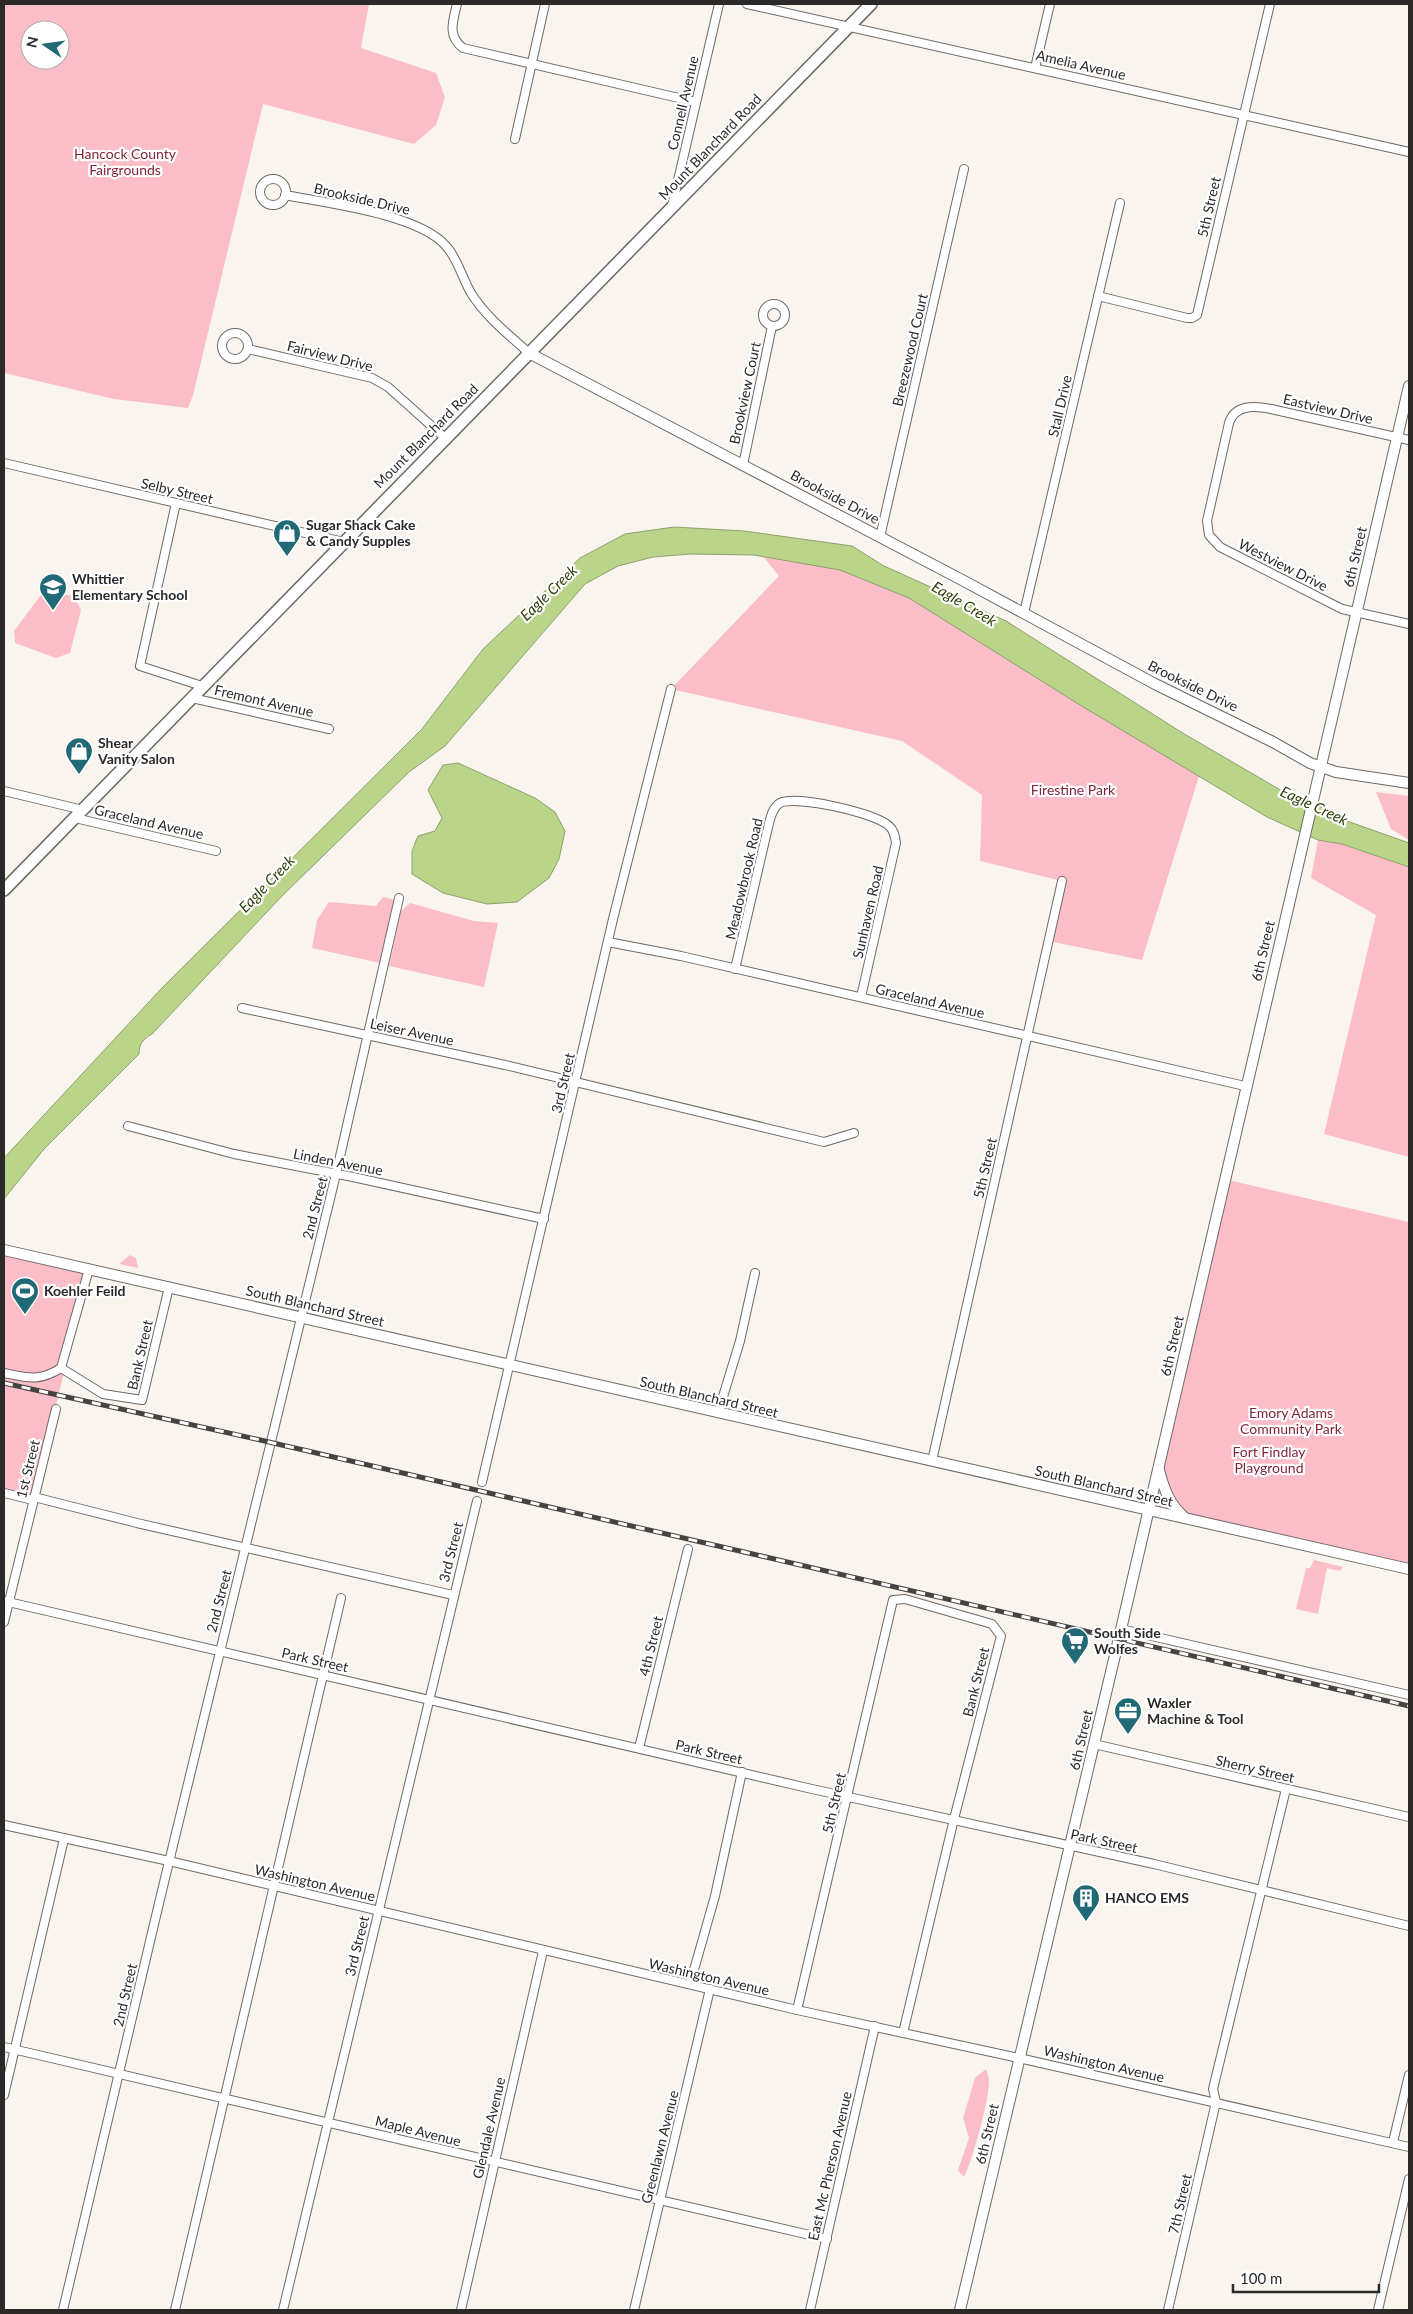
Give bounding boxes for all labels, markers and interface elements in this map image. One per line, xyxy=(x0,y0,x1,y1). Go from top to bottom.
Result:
north arrow xyxy=(20,20,70,70)
text: N xyxy=(22,35,41,49)
street label: Amelia Avenue xyxy=(1035,46,1128,83)
street label: Connell Avenue xyxy=(663,54,702,152)
street label: Mount Blanchard Road xyxy=(655,90,765,203)
park label: Hancock County Fairgrounds xyxy=(74,145,177,178)
street label: 5th Street xyxy=(1193,175,1224,239)
street label: Brookside Drive xyxy=(312,179,412,218)
street label: Breezewood Court xyxy=(888,292,931,408)
street label: Fairview Drive xyxy=(285,337,375,374)
street label: Brookview Court xyxy=(725,340,764,446)
street label: Stall Drive xyxy=(1044,373,1075,438)
street label: Mount Blanchard Road xyxy=(370,380,481,491)
street label: Eastview Drive xyxy=(1282,390,1375,427)
street label: Brookside Drive xyxy=(788,466,883,527)
street label: Selby Street xyxy=(140,474,215,507)
place label: Sugar Shack Cake & Candy Supples xyxy=(306,516,416,549)
shop icon: Sugar Shack Cake & Candy Supples xyxy=(272,518,302,557)
street label: 6th Street xyxy=(1339,525,1370,589)
street label: Westview Drive xyxy=(1236,535,1331,594)
water label: Eagle Creek xyxy=(516,560,581,624)
place label: Whittier Elementary School xyxy=(72,570,188,603)
school or university icon: Whittier Elementary School xyxy=(38,572,68,611)
water label: Eagle Creek xyxy=(929,577,1001,630)
street label: Brookside Drive xyxy=(1145,656,1241,715)
street label: Fremont Avenue xyxy=(213,681,315,720)
place label: Shear Vanity Salon xyxy=(97,734,175,767)
shop icon: Shear Vanity Salon xyxy=(64,736,94,775)
park label: Firestine Park xyxy=(1031,781,1116,798)
water label: Eagle Creek xyxy=(1278,782,1352,829)
street label: Graceland Avenue xyxy=(93,801,205,842)
street label: Meadowbrook Road xyxy=(721,817,766,941)
water label: Eagle Creek xyxy=(235,850,298,916)
street label: Sunhaven Road xyxy=(849,864,886,960)
street label: 6th Street xyxy=(1247,919,1278,983)
street label: Graceland Avenue xyxy=(874,980,986,1021)
street label: Leiser Avenue xyxy=(369,1014,456,1049)
street label: 3rd Street xyxy=(547,1051,578,1115)
street label: 5th Street xyxy=(969,1136,1000,1200)
street label: Linden Avenue xyxy=(292,1144,384,1179)
street label: 2nd Street xyxy=(298,1175,331,1241)
sports icon: Koehler Feild xyxy=(10,1276,40,1315)
street label: South Blanchard Street xyxy=(244,1281,386,1330)
place label: Koehler Feild xyxy=(44,1282,126,1299)
street label: 6th Street xyxy=(1156,1314,1187,1378)
street label: Bank Street xyxy=(123,1318,156,1392)
street label: South Blanchard Street xyxy=(638,1372,780,1421)
park label: Emory Adams Community Park xyxy=(1240,1404,1343,1437)
street label: 1st Street xyxy=(12,1438,43,1500)
park label: Fort Findlay Playground xyxy=(1232,1443,1306,1476)
street label: South Blanchard Street xyxy=(1033,1461,1175,1510)
street label: 3rd Street xyxy=(435,1520,466,1584)
street label: 2nd Street xyxy=(202,1568,235,1634)
street label: 4th Street xyxy=(635,1614,666,1678)
place label: South Side Wolfes xyxy=(1094,1624,1161,1657)
supermarket icon: South Side Wolfes xyxy=(1060,1626,1090,1665)
street label: Park Street xyxy=(280,1644,350,1675)
street label: Bank Street xyxy=(959,1645,992,1719)
place label: Waxler Machine & Tool xyxy=(1147,1694,1244,1727)
office icon: Waxler Machine & Tool xyxy=(1113,1696,1143,1735)
street label: 6th Street xyxy=(1065,1708,1096,1772)
street label: Park Street xyxy=(674,1736,744,1767)
street label: Sherry Street xyxy=(1214,1751,1296,1786)
street label: 5th Street xyxy=(818,1771,849,1835)
street label: Park Street xyxy=(1069,1825,1139,1856)
street label: Washington Avenue xyxy=(253,1860,377,1905)
building icon: HANCO EMS xyxy=(1071,1883,1101,1922)
place label: HANCO EMS xyxy=(1105,1889,1189,1906)
street label: 3rd Street xyxy=(341,1914,372,1978)
street label: Washington Avenue xyxy=(647,1954,771,1999)
street label: 2nd Street xyxy=(109,1962,140,2028)
street label: Washington Avenue xyxy=(1042,2041,1166,2086)
street label: Glendale Avenue xyxy=(469,2075,508,2180)
street label: Greenlawn Avenue xyxy=(637,2089,682,2205)
street label: East Mc Pherson Avenue xyxy=(804,2090,855,2242)
street label: 6th Street xyxy=(971,2102,1002,2166)
street label: Maple Avenue xyxy=(373,2112,463,2149)
street label: 7th Street xyxy=(1164,2172,1195,2236)
scale bar xyxy=(1233,2262,1379,2294)
text: 100 m xyxy=(1240,2269,1282,2287)

